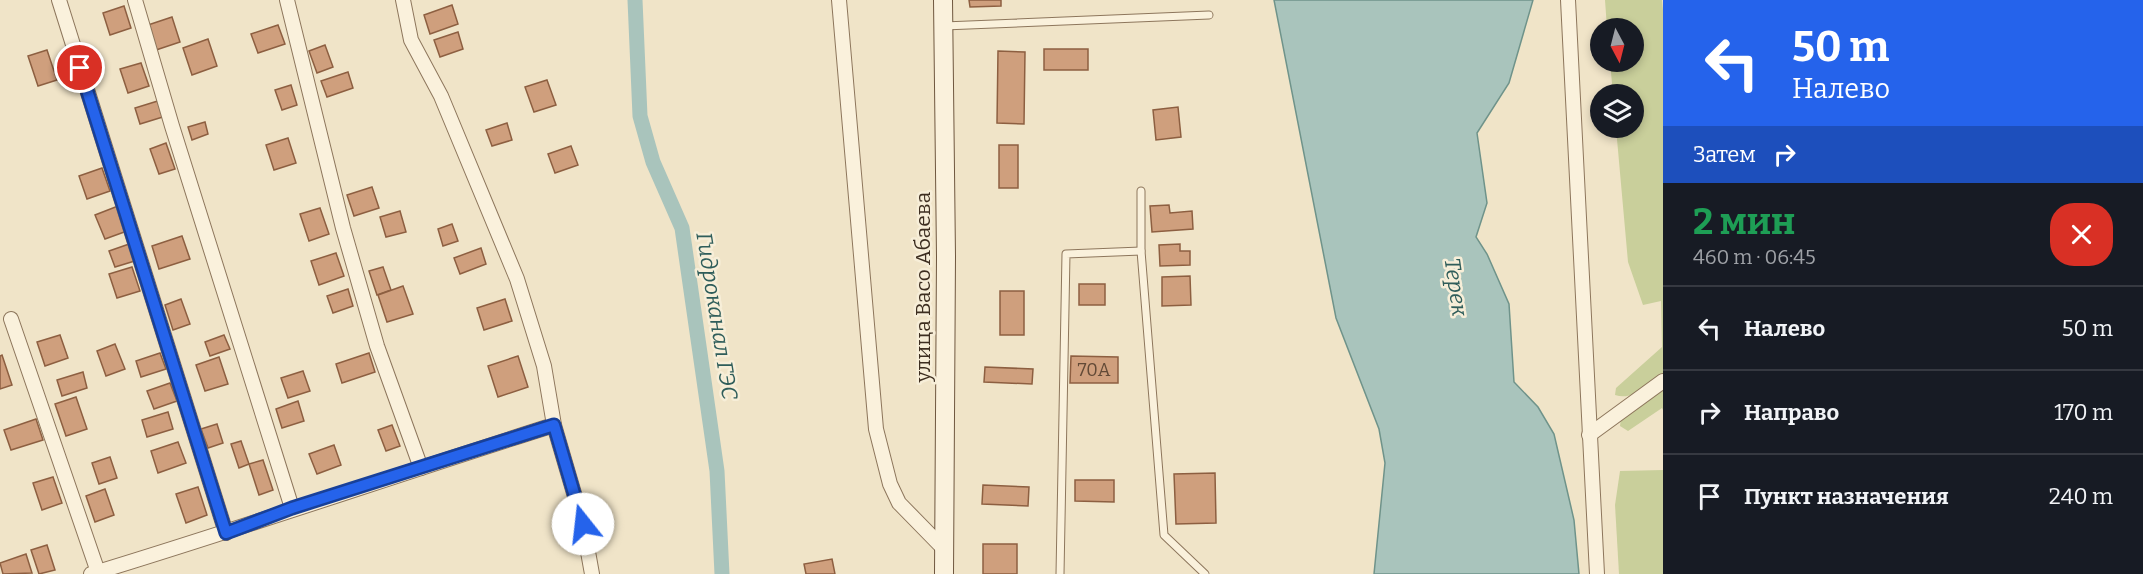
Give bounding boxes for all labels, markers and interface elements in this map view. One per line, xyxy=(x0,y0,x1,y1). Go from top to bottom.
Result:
north arrow xyxy=(1590,18,1644,72)
map controls xyxy=(1590,18,1644,138)
text: 50 m xyxy=(1792,22,1889,72)
icon: left xyxy=(1693,24,1771,102)
pin xyxy=(54,42,105,93)
icon: arrive xyxy=(63,51,96,84)
text: Налево xyxy=(1792,73,1890,105)
button: layers xyxy=(1590,84,1644,138)
icon: right xyxy=(1768,138,1801,171)
text: Затем xyxy=(1693,141,1756,168)
street label: улица Васо Абаева xyxy=(910,191,936,383)
text: 2 мин xyxy=(1693,200,1795,244)
button: close xyxy=(2050,203,2113,266)
water label: Гидроканал ГЭС xyxy=(690,230,744,402)
text: 460 m · 06:45 xyxy=(1693,245,1816,269)
water label: Терек xyxy=(1439,256,1474,319)
icon: left xyxy=(1693,312,1726,345)
text: Налево xyxy=(1744,315,1825,342)
text: 50 m xyxy=(2062,315,2113,342)
house number: 70А xyxy=(1077,359,1111,381)
icon: right xyxy=(1693,396,1726,429)
text: Направо xyxy=(1744,399,1839,426)
text: 170 m xyxy=(2054,399,2113,426)
icon: arrive xyxy=(1693,480,1726,513)
text: Пункт назначения xyxy=(1744,483,1949,510)
text: 240 m xyxy=(2049,483,2113,510)
position arrow xyxy=(551,492,615,556)

